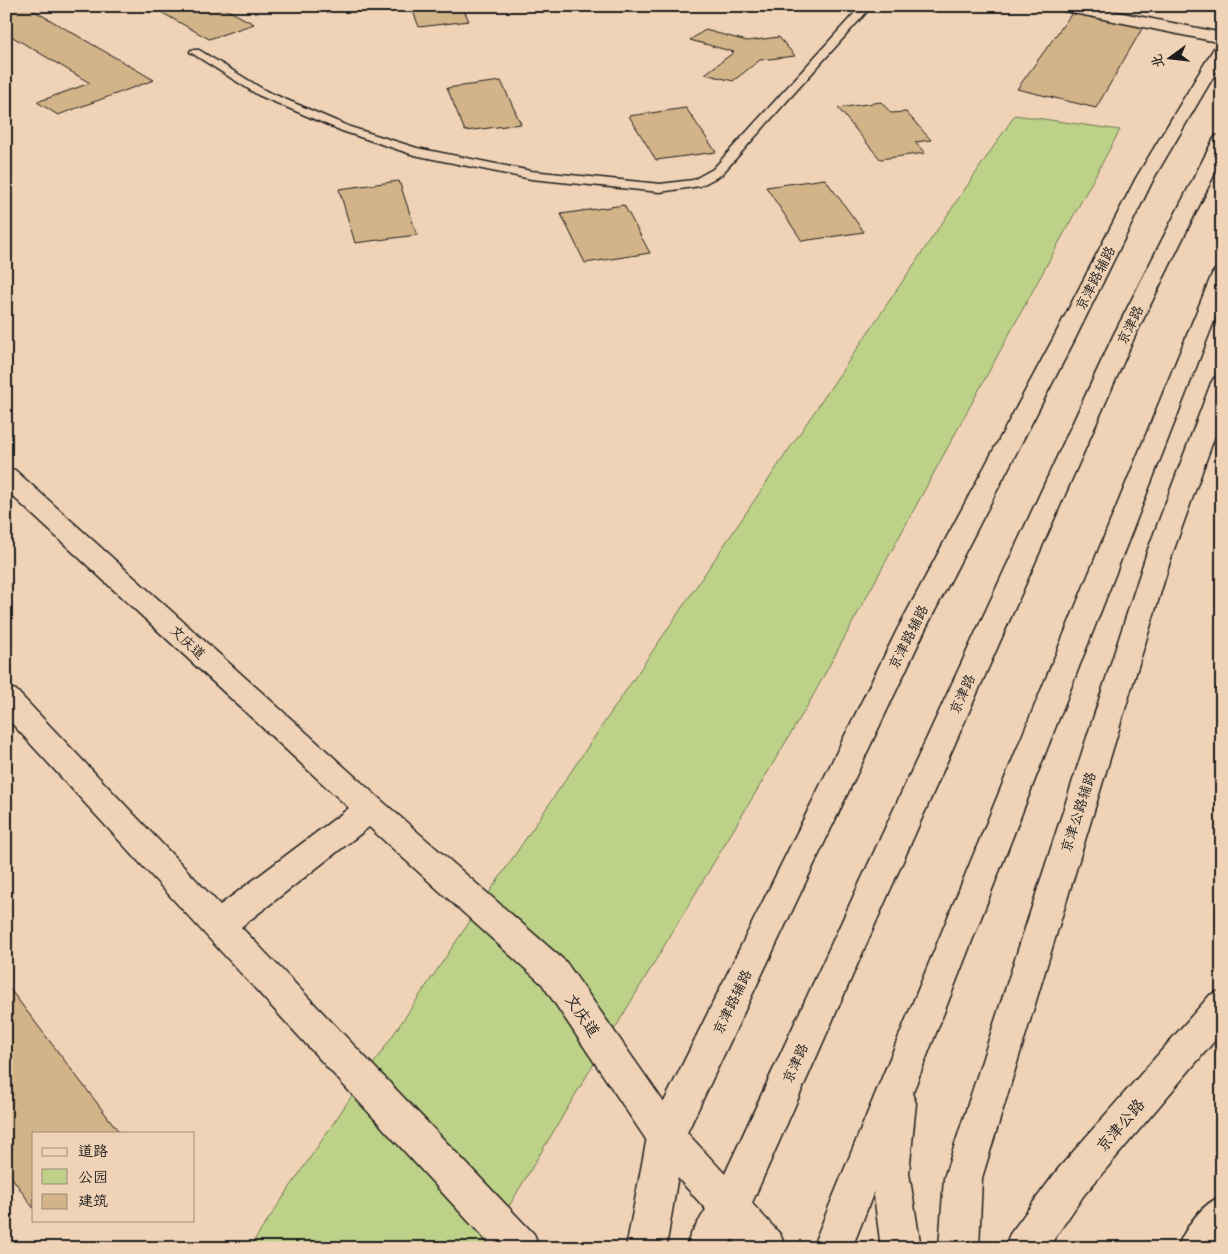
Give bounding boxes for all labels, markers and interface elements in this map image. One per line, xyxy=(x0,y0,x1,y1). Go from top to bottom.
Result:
north arrow xyxy=(1146,32,1196,82)
text: 北 xyxy=(1147,52,1168,70)
street label: 京津路辅路 xyxy=(1071,243,1119,313)
street label: 京津路 xyxy=(1113,302,1147,348)
street label: 京津路辅路 xyxy=(884,602,932,672)
street label: 文庆道 xyxy=(167,621,209,663)
street label: 京津路 xyxy=(945,671,979,717)
street label: 京津公路辅路 xyxy=(1056,769,1100,855)
street label: 京津路辅路 xyxy=(709,967,755,1037)
street label: 文庆道 xyxy=(561,990,605,1040)
street label: 京津路 xyxy=(778,1040,812,1086)
street label: 京津公路 xyxy=(1091,1094,1149,1156)
legend xyxy=(32,1132,195,1222)
text: 道路 xyxy=(78,1141,108,1160)
text: 公园 xyxy=(78,1167,108,1186)
text: 建筑 xyxy=(78,1191,108,1210)

